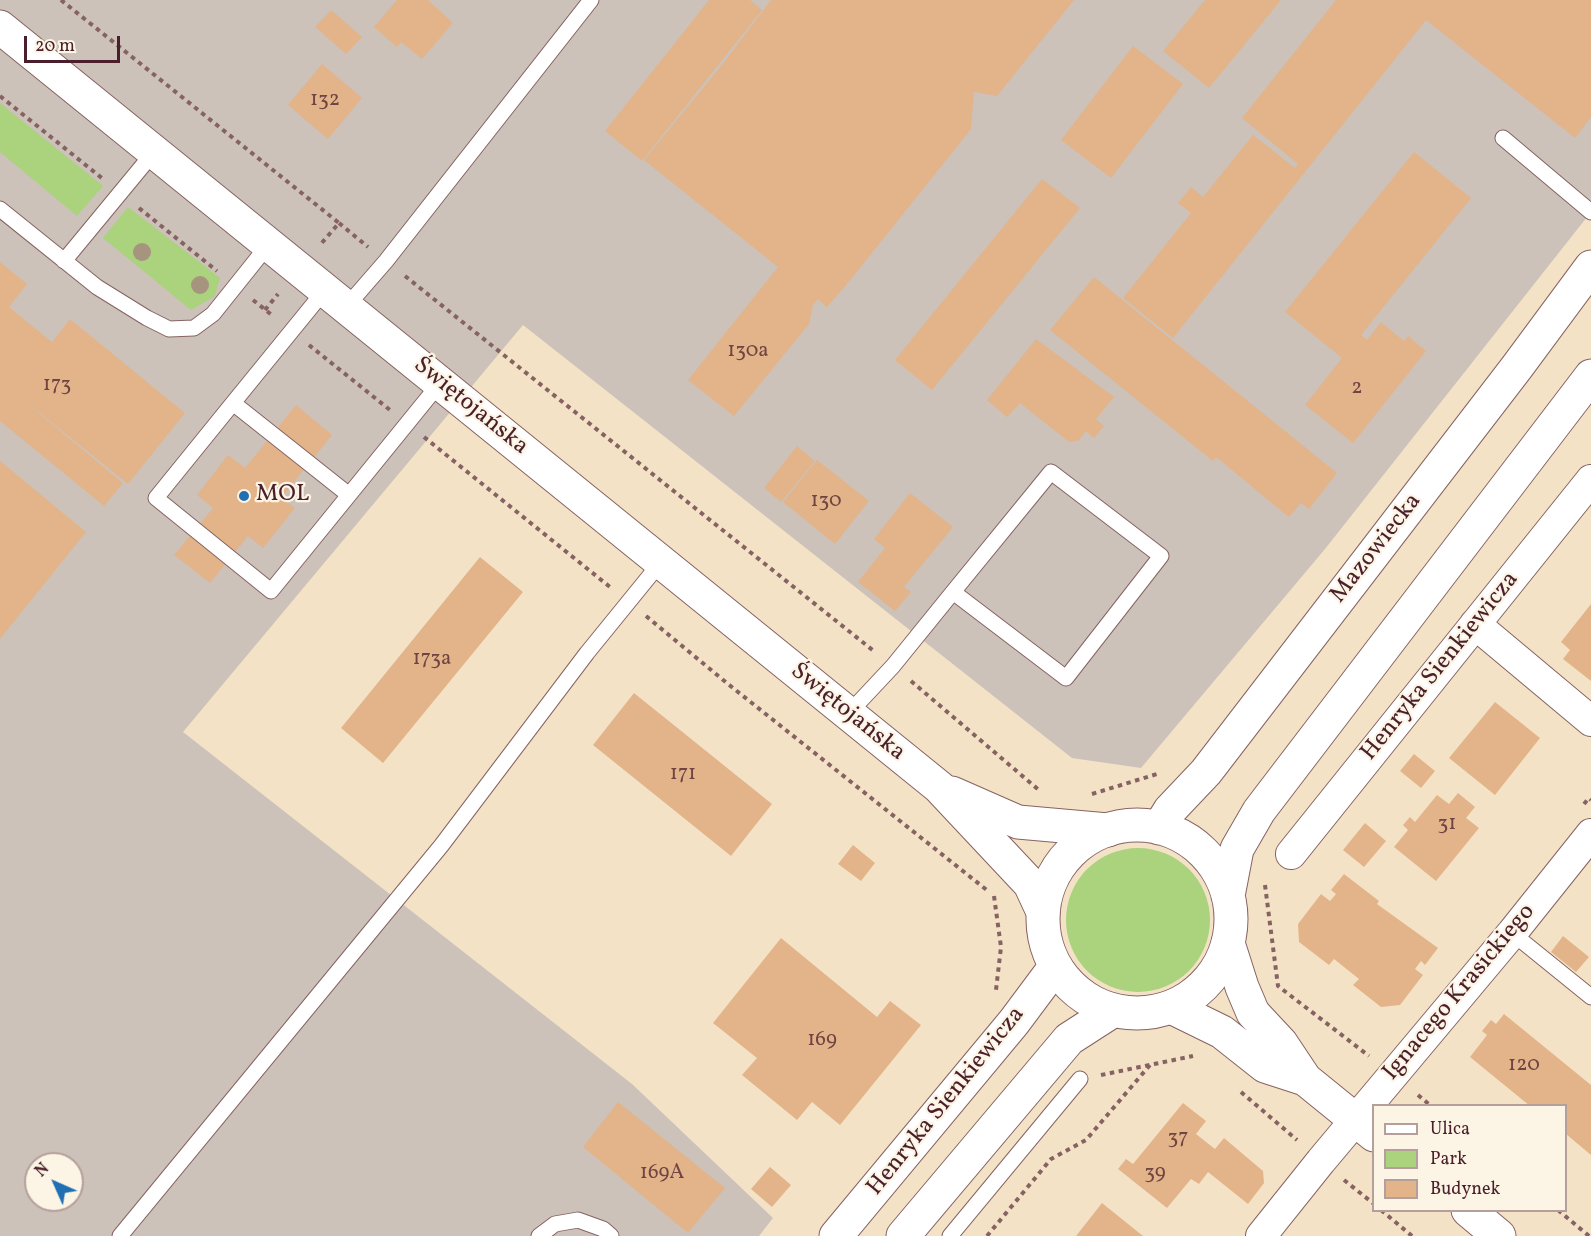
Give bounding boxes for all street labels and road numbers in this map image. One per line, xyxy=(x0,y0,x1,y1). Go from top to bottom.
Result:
street label: Świętojańska xyxy=(407,352,533,462)
street label: Mazowiecka xyxy=(1325,488,1429,610)
street label: Henryka Sienkiewicza xyxy=(1356,567,1526,767)
street label: Świętojańska xyxy=(784,658,910,768)
street label: Ignacego Krasickiego xyxy=(1378,899,1542,1087)
street label: Henryka Sienkiewicza xyxy=(862,1002,1032,1202)

